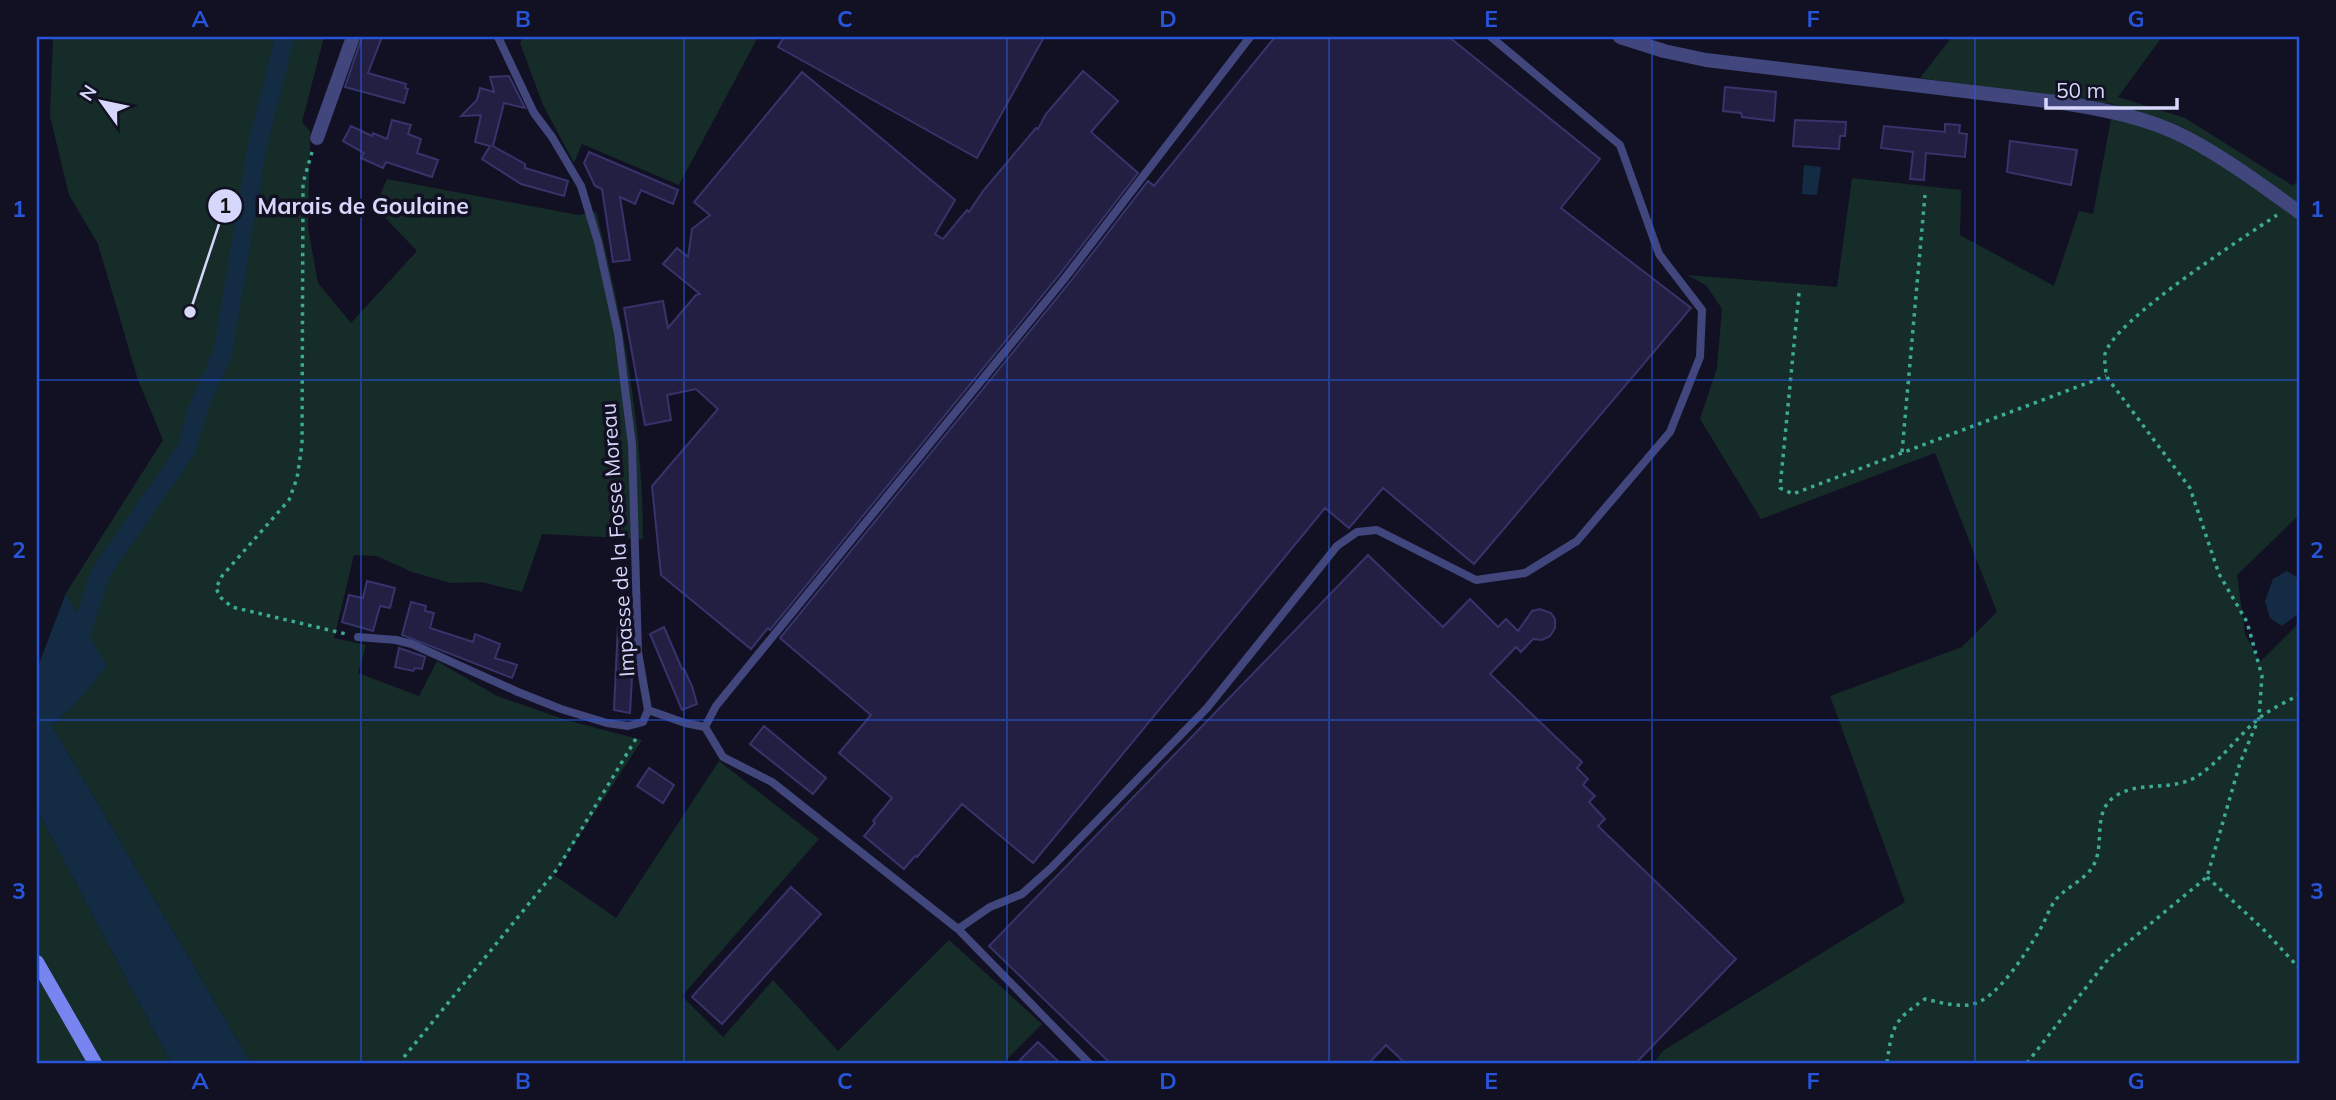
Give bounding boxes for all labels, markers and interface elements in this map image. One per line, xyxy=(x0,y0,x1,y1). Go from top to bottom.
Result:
text: A xyxy=(191,4,209,33)
text: B xyxy=(515,4,531,33)
text: C xyxy=(837,4,853,33)
text: D xyxy=(1159,4,1177,33)
text: E xyxy=(1484,4,1498,33)
text: F xyxy=(1806,4,1820,33)
text: G xyxy=(2127,4,2145,33)
north arrow xyxy=(66,66,136,136)
scale bar xyxy=(2046,66,2177,110)
text: 50 m xyxy=(2056,77,2105,103)
text: N xyxy=(74,80,102,105)
callout: Marais de Goulaine xyxy=(208,184,483,228)
text: Marais de Goulaine xyxy=(257,191,469,220)
text: 1 xyxy=(219,192,231,218)
text: 1 xyxy=(12,194,26,223)
text: 1 xyxy=(2310,194,2324,223)
street label: Impasse de la Fosse Moreau xyxy=(594,402,640,678)
text: 2 xyxy=(12,535,26,564)
text: 2 xyxy=(2310,535,2324,564)
text: 3 xyxy=(12,876,26,905)
text: 3 xyxy=(2310,876,2324,905)
text: A xyxy=(191,1066,209,1095)
text: B xyxy=(515,1066,531,1095)
text: C xyxy=(837,1066,853,1095)
text: D xyxy=(1159,1066,1177,1095)
text: E xyxy=(1484,1066,1498,1095)
text: F xyxy=(1806,1066,1820,1095)
text: G xyxy=(2127,1066,2145,1095)

